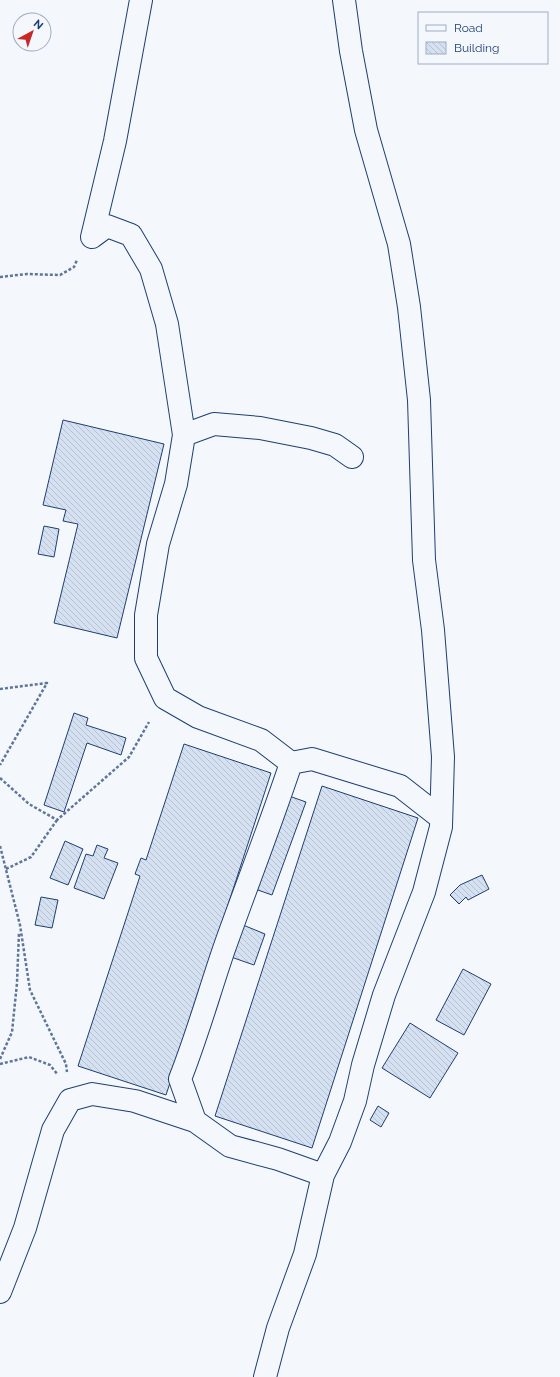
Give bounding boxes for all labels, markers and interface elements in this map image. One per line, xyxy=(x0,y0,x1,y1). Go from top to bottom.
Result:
north arrow xyxy=(12,12,52,52)
legend xyxy=(418,12,548,64)
text: N xyxy=(31,17,46,32)
text: Road xyxy=(454,21,483,35)
text: Building xyxy=(454,41,500,55)

